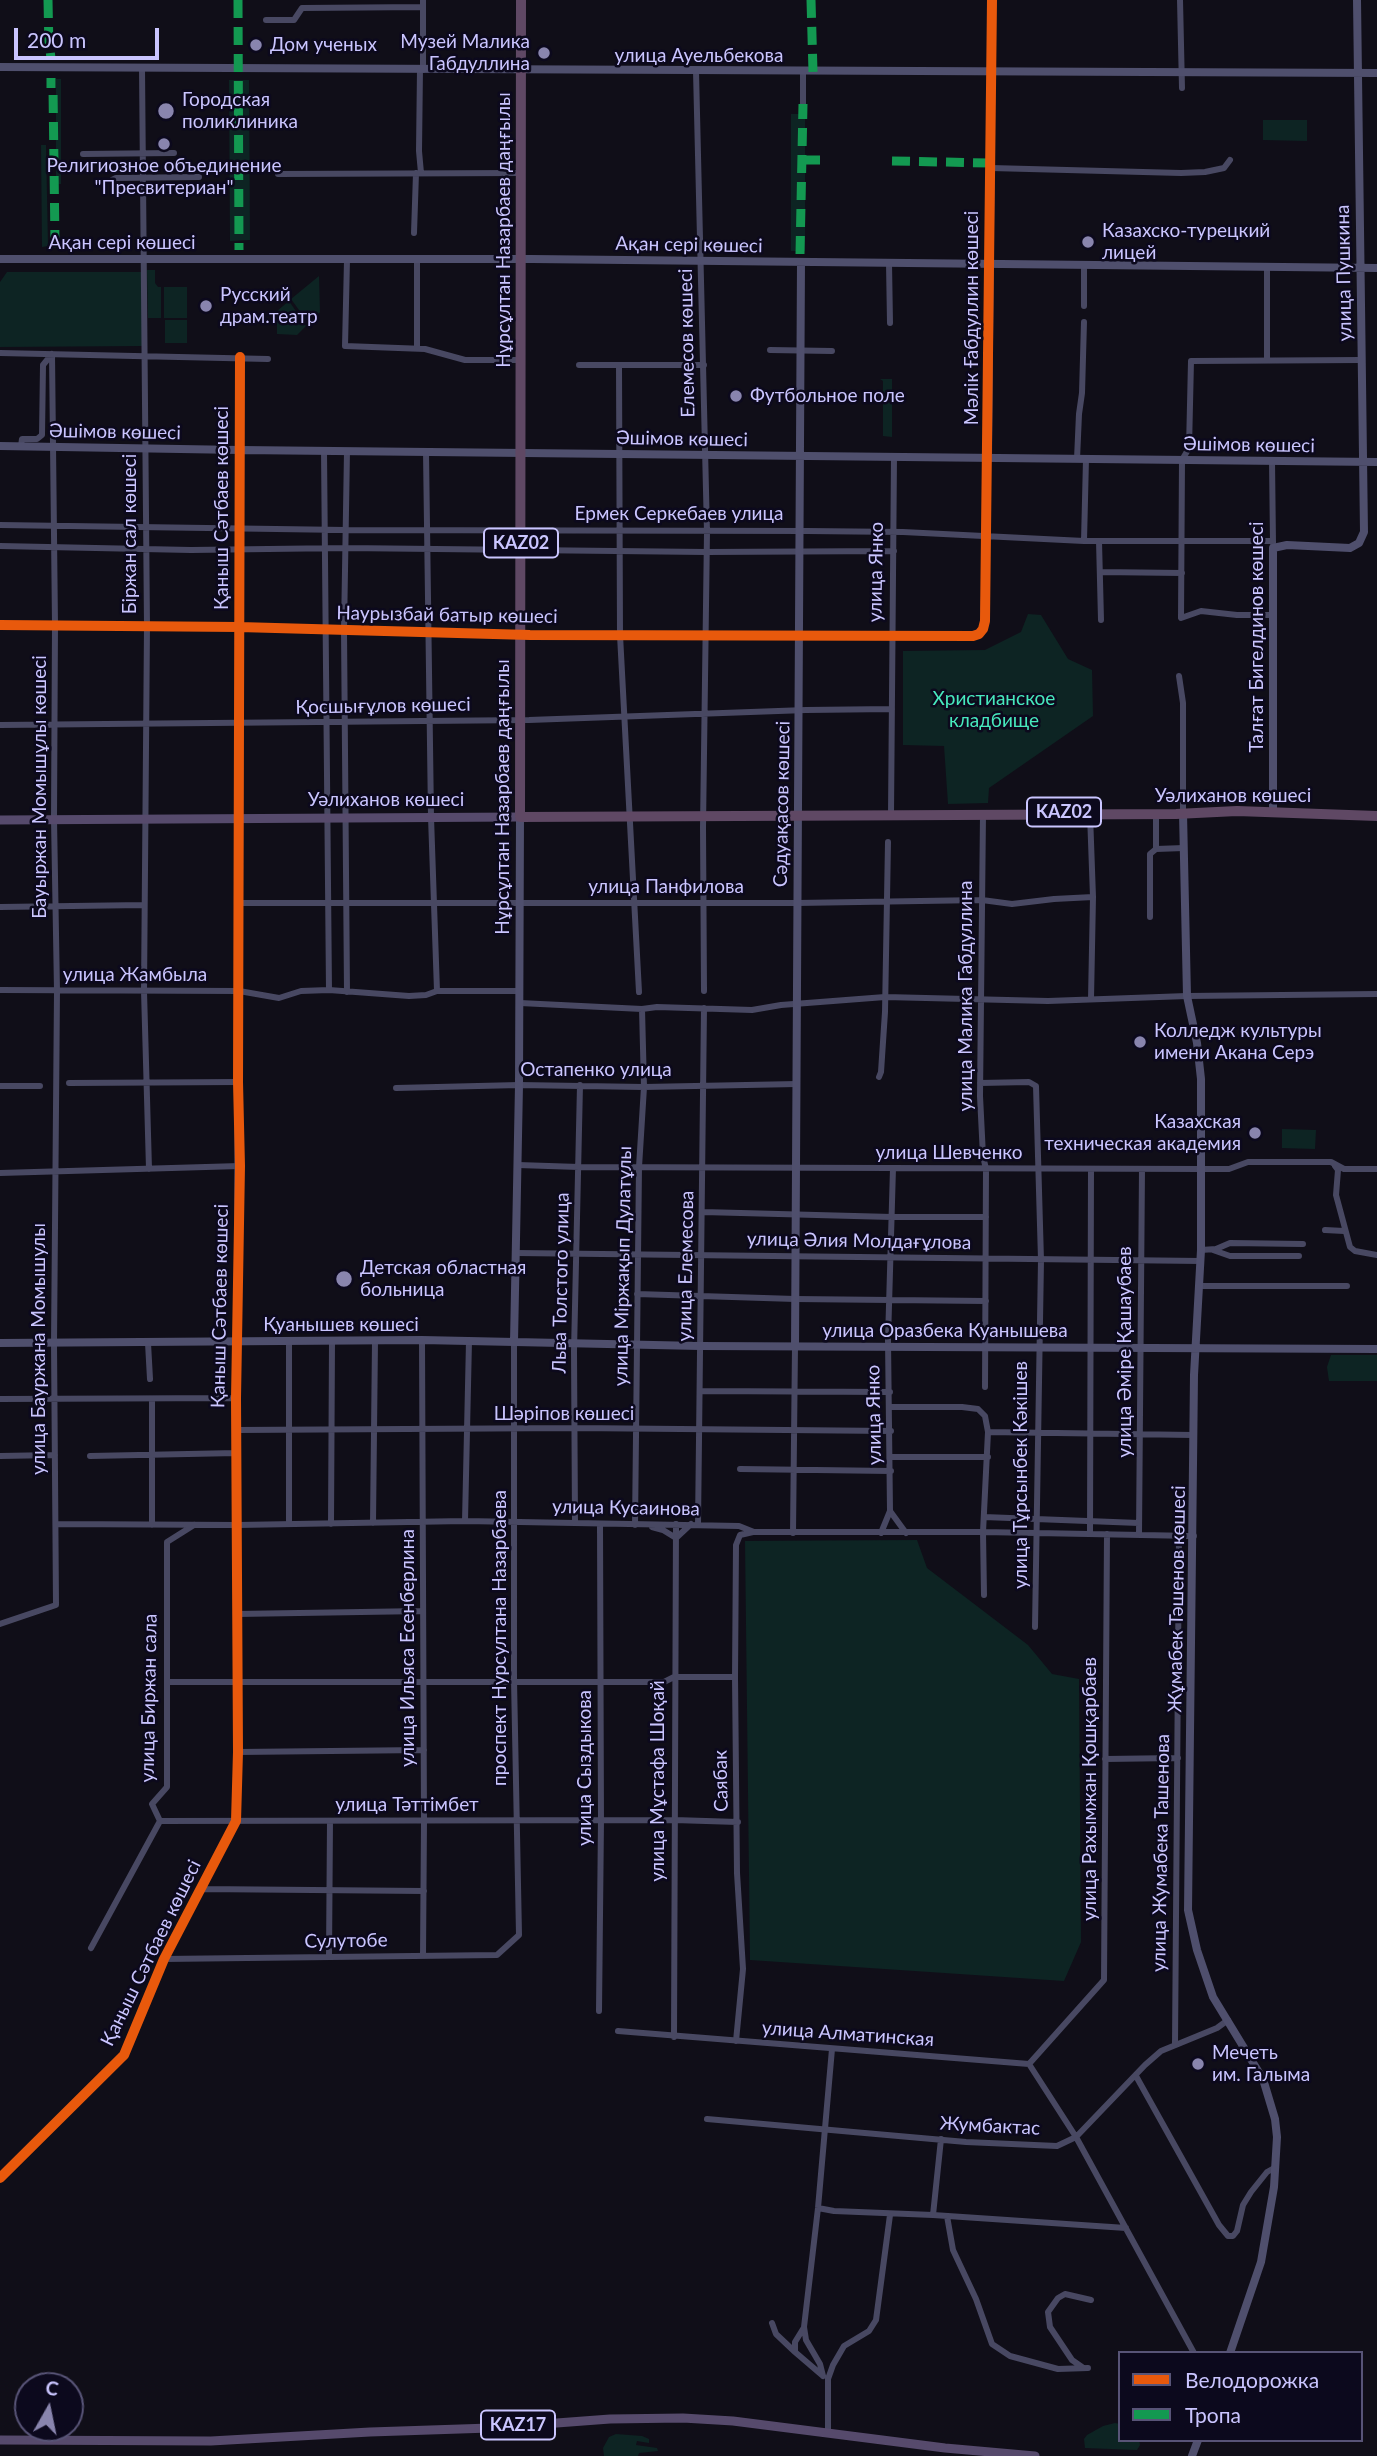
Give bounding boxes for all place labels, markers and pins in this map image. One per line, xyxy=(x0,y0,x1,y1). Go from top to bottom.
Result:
place label: Музей Малика Габдуллина xyxy=(400,31,530,75)
place label: Дом ученых xyxy=(270,34,377,56)
marker: Дом ученых xyxy=(248,37,264,53)
marker: Музей Малика Габдуллина xyxy=(536,45,552,61)
place label: Городская поликлиника xyxy=(182,89,298,133)
marker: Городская поликлиника xyxy=(156,101,176,121)
marker: Религиозное объединение "Пресвитериан" xyxy=(156,136,172,152)
place label: Религиозное объединение "Пресвитериан" xyxy=(47,155,281,199)
place label: Казахско-турецкий лицей xyxy=(1102,220,1270,264)
marker: Казахско-турецкий лицей xyxy=(1080,234,1096,250)
place label: Русский драм.театр xyxy=(220,284,318,328)
marker: Русский драм.театр xyxy=(198,298,214,314)
place label: Футбольное поле xyxy=(750,385,905,407)
marker: Футбольное поле xyxy=(728,388,744,404)
place label: Колледж культуры имени Акана Серэ xyxy=(1154,1020,1322,1064)
marker: Колледж культуры имени Акана Серэ xyxy=(1132,1034,1148,1050)
place label: Казахская техническая академия xyxy=(1044,1111,1241,1155)
marker: Казахская техническая академия xyxy=(1247,1125,1263,1141)
place label: Детская областная больница xyxy=(360,1257,526,1301)
marker: Детская областная больница xyxy=(334,1269,354,1289)
place label: Мечеть им. Галыма xyxy=(1212,2042,1310,2086)
marker: Мечеть им. Галыма xyxy=(1190,2056,1206,2072)

